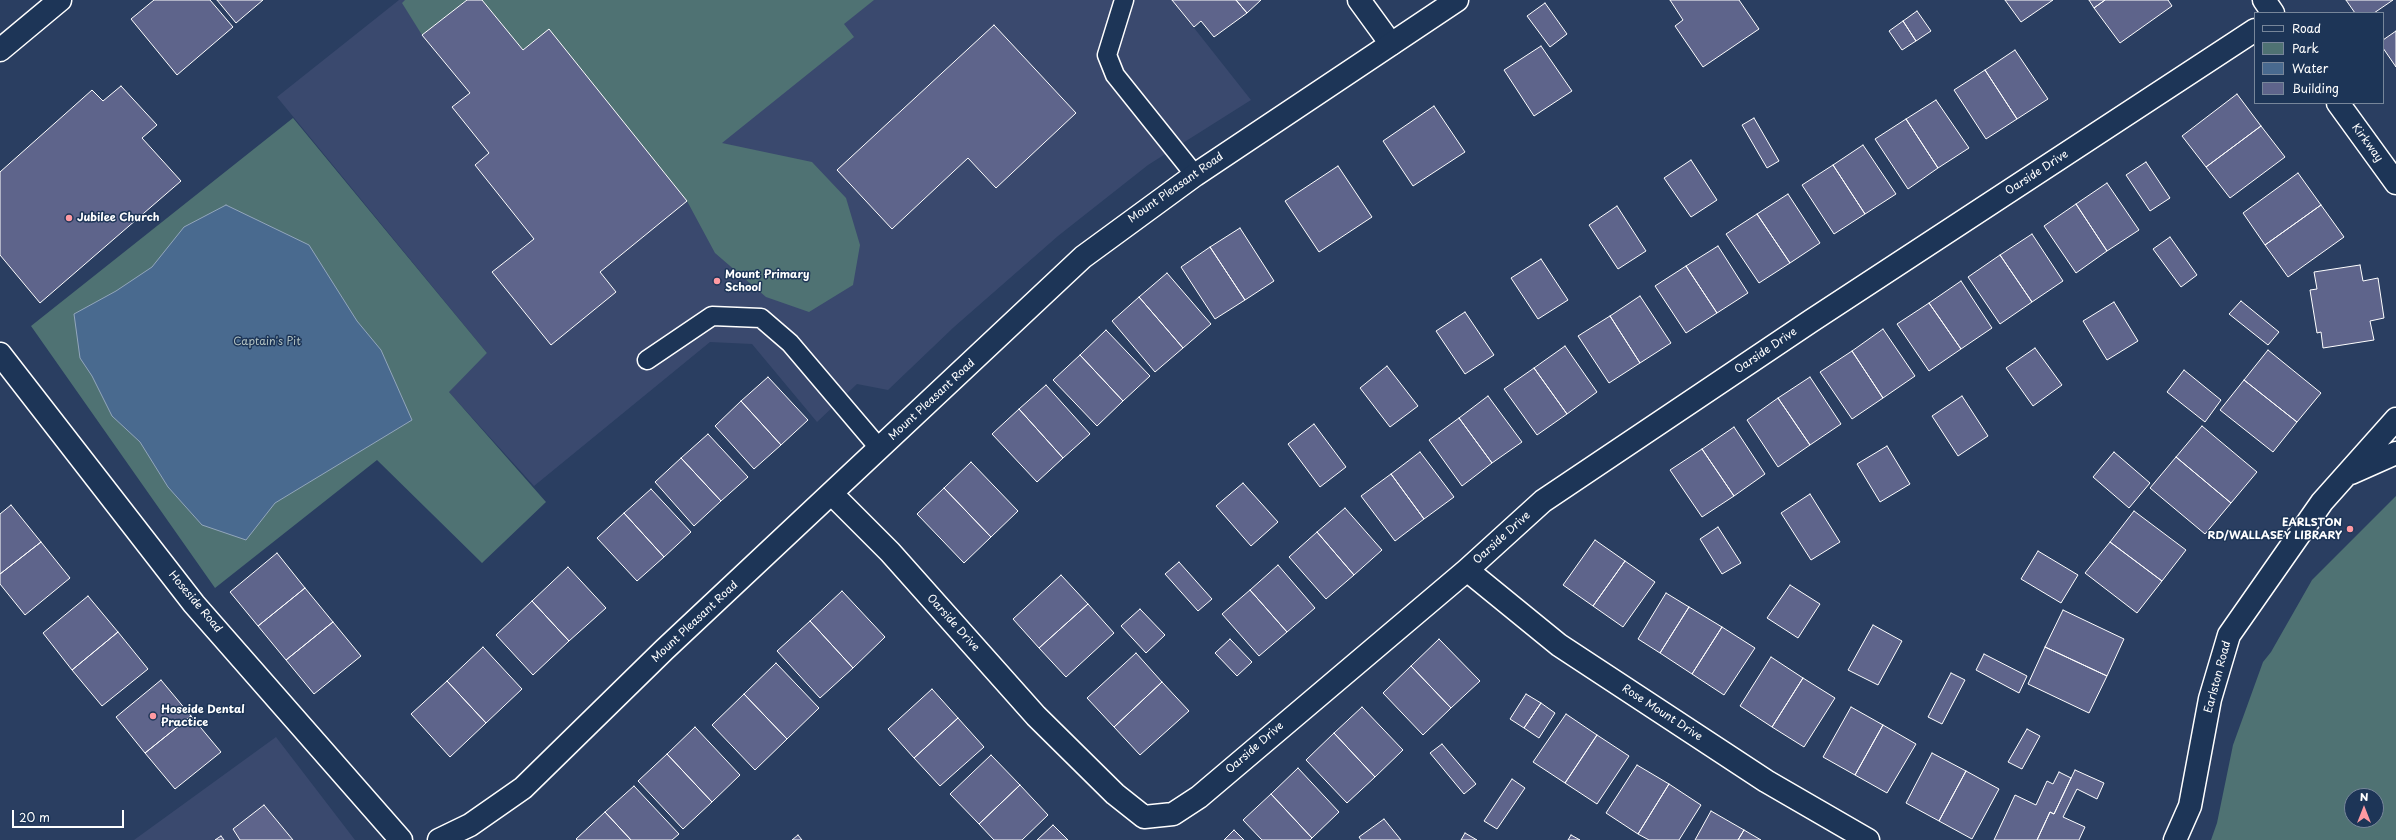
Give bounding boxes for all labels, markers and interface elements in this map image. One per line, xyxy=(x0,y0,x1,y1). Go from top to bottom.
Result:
legend xyxy=(2254,12,2384,104)
text: Road xyxy=(2292,19,2321,37)
text: Park xyxy=(2292,39,2319,57)
text: Water xyxy=(2292,59,2328,77)
text: Building xyxy=(2292,79,2339,97)
street label: Kirkway xyxy=(2349,121,2385,165)
street label: Oarside Drive xyxy=(2003,148,2071,198)
street label: Mount Pleasant Road xyxy=(1126,150,1226,226)
place label: Jubilee Church xyxy=(77,211,159,225)
marker: Jubilee Church xyxy=(64,213,74,223)
place label: Mount Primary School xyxy=(725,268,809,294)
marker: Mount Primary School xyxy=(712,276,722,286)
street label: Oarside Drive xyxy=(1732,325,1800,377)
park label: Captain's Pit xyxy=(233,335,301,349)
street label: Mount Pleasant Road xyxy=(886,357,978,443)
street label: Oarside Drive xyxy=(1471,509,1533,567)
place label: EARLSTON RD/WALLASEY LIBRARY xyxy=(2208,516,2342,542)
marker: EARLSTON RD/WALLASEY LIBRARY xyxy=(2345,524,2355,534)
street label: Hoseside Road xyxy=(165,569,225,635)
street label: Mount Pleasant Road xyxy=(649,579,741,665)
street label: Oarside Drive xyxy=(924,592,982,654)
street label: Earlston Road xyxy=(2202,640,2234,714)
street label: Rose Mount Drive xyxy=(1619,682,1705,744)
place label: Hoseide Dental Practice xyxy=(161,703,245,729)
marker: Hoseide Dental Practice xyxy=(148,711,158,721)
street label: Oarside Drive xyxy=(1223,719,1287,777)
north arrow xyxy=(2344,788,2384,828)
text: N xyxy=(2360,788,2368,805)
scale bar xyxy=(14,802,126,828)
text: 20 m xyxy=(19,808,50,826)

